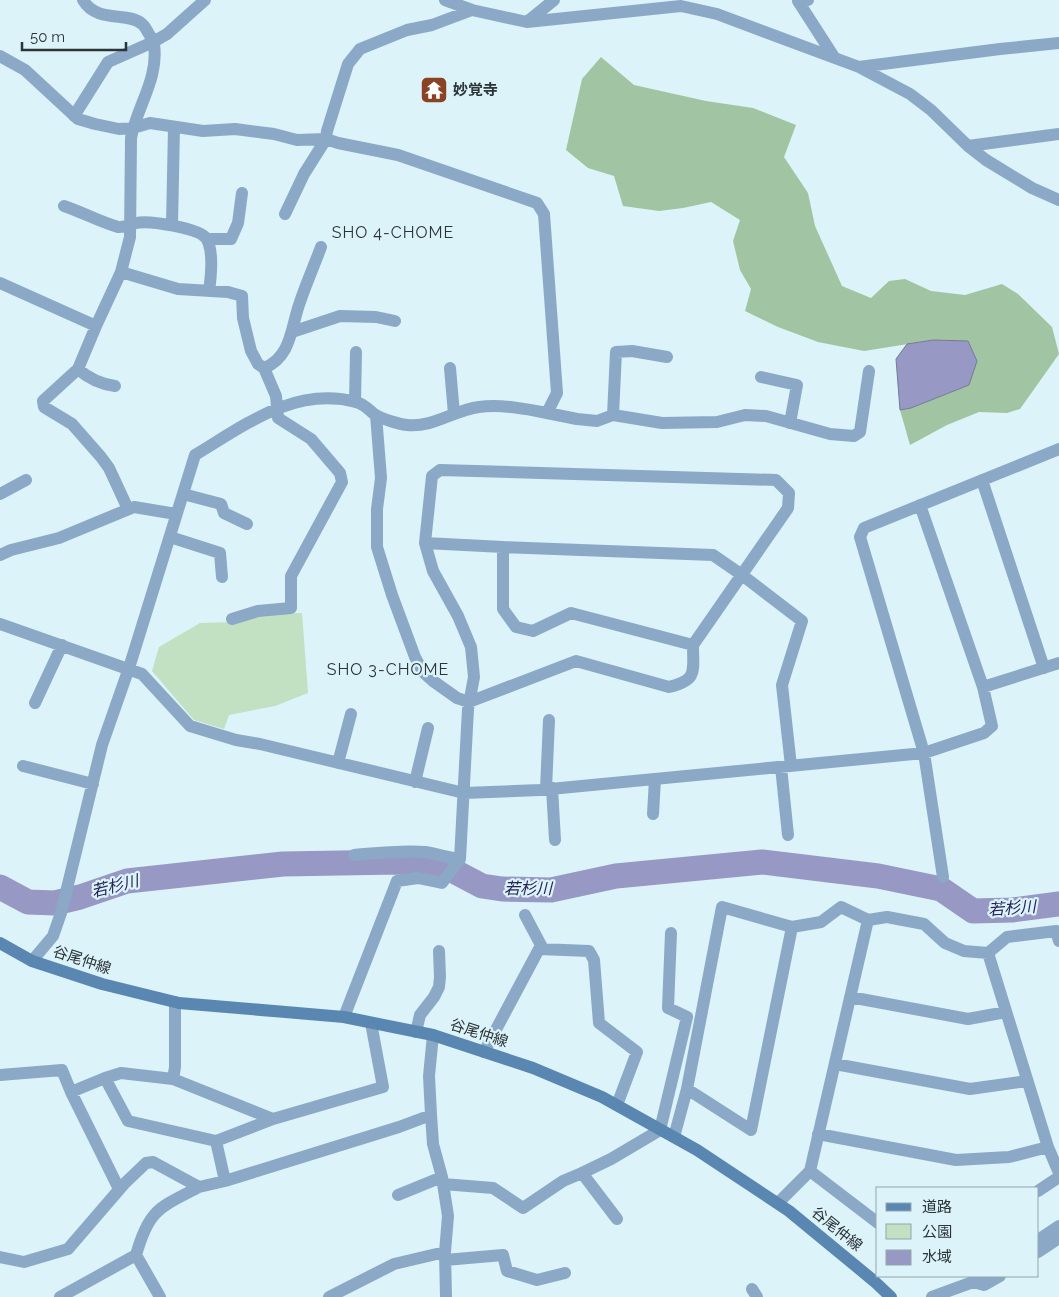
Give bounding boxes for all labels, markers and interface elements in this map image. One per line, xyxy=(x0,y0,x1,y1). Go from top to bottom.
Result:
scale bar xyxy=(22,20,126,52)
text: 50 m xyxy=(30,28,65,46)
temple icon: 妙覚寺 xyxy=(419,75,449,105)
place label: 妙覚寺 xyxy=(453,81,498,99)
district label: SHO 4-CHOME xyxy=(332,223,454,242)
district label: SHO 3-CHOME xyxy=(327,660,449,679)
water label: 若杉川 xyxy=(89,870,143,901)
water label: 若杉川 xyxy=(504,879,554,898)
water label: 若杉川 xyxy=(987,897,1039,919)
street label: 谷尾仲線 xyxy=(51,942,113,978)
street label: 谷尾仲線 xyxy=(448,1015,510,1051)
legend xyxy=(876,1187,1039,1277)
text: 道路 xyxy=(922,1198,952,1216)
street label: 谷尾仲線 xyxy=(808,1203,866,1255)
text: 公園 xyxy=(922,1223,952,1241)
text: 水域 xyxy=(922,1248,952,1266)

